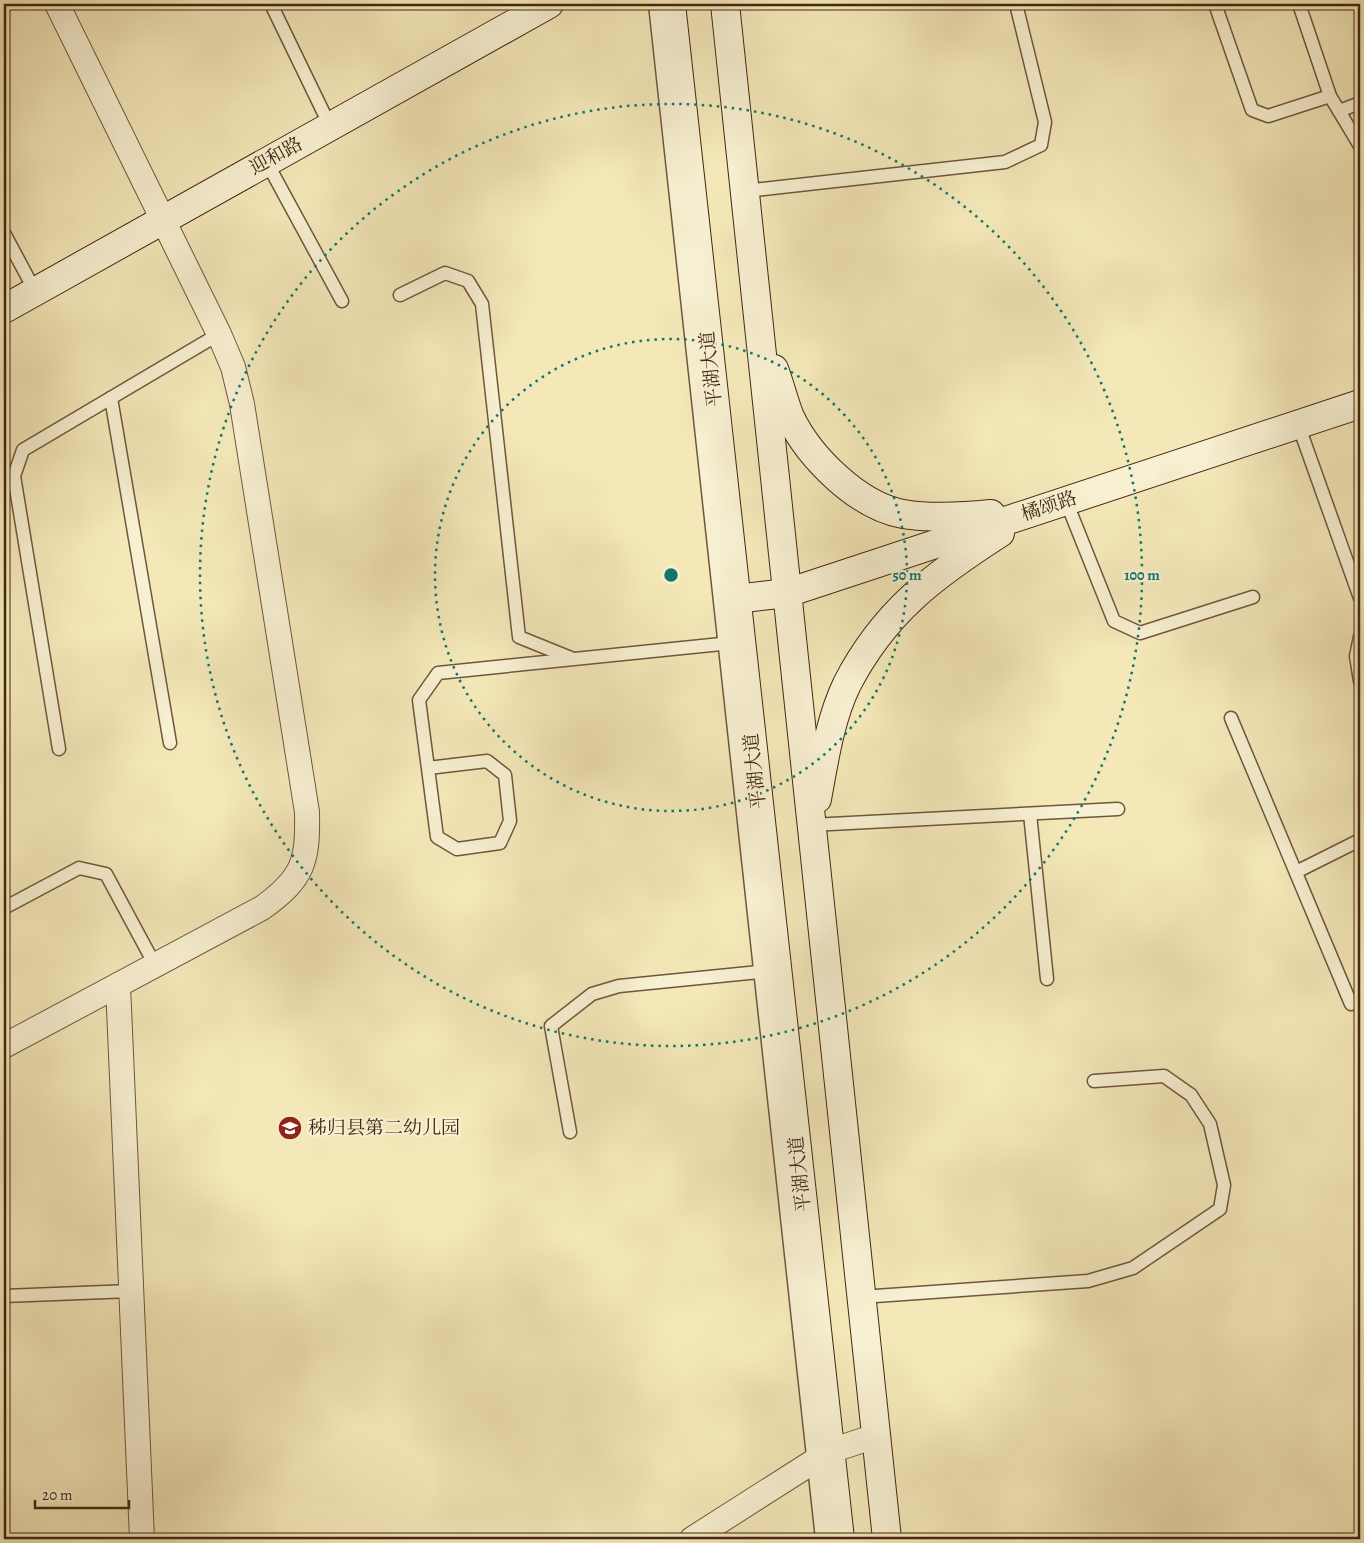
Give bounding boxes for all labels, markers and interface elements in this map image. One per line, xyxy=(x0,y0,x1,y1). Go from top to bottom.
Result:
street label: 迎和路 xyxy=(245,131,307,181)
street label: 平湖大道 xyxy=(694,330,728,408)
street label: 橘颂路 xyxy=(1018,485,1080,527)
text: 50 m xyxy=(892,565,922,585)
text: 100 m xyxy=(1124,565,1160,585)
centre of rings xyxy=(662,566,680,584)
street label: 平湖大道 xyxy=(738,732,772,810)
school or university icon: 秭归县第二幼儿园 xyxy=(277,1115,303,1141)
place label: 秭归县第二幼儿园 xyxy=(308,1115,460,1141)
street label: 平湖大道 xyxy=(783,1135,817,1213)
scale bar xyxy=(35,1478,129,1510)
text: 20 m xyxy=(42,1485,73,1505)

